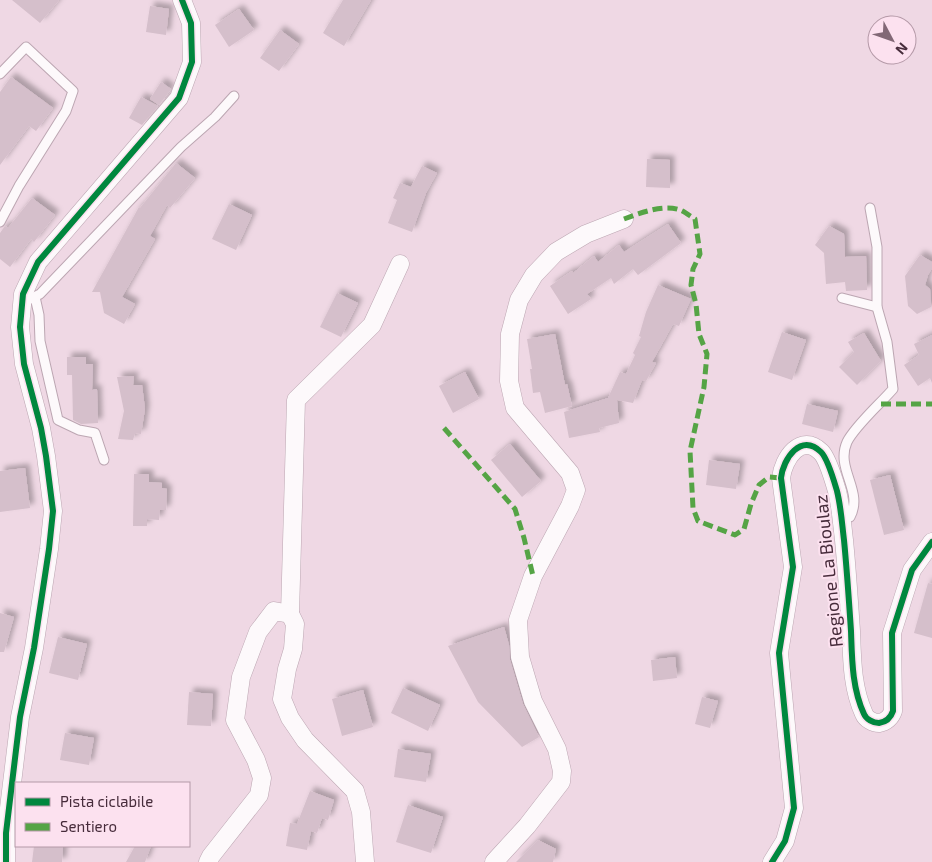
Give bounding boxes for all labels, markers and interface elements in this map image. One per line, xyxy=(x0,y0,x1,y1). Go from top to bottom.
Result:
north arrow xyxy=(867,15,917,65)
text: N xyxy=(892,39,912,58)
street label: Regione La Bioulaz xyxy=(809,494,847,648)
legend xyxy=(15,782,190,847)
text: Pista ciclabile xyxy=(60,792,153,810)
text: Sentiero xyxy=(60,817,117,835)

